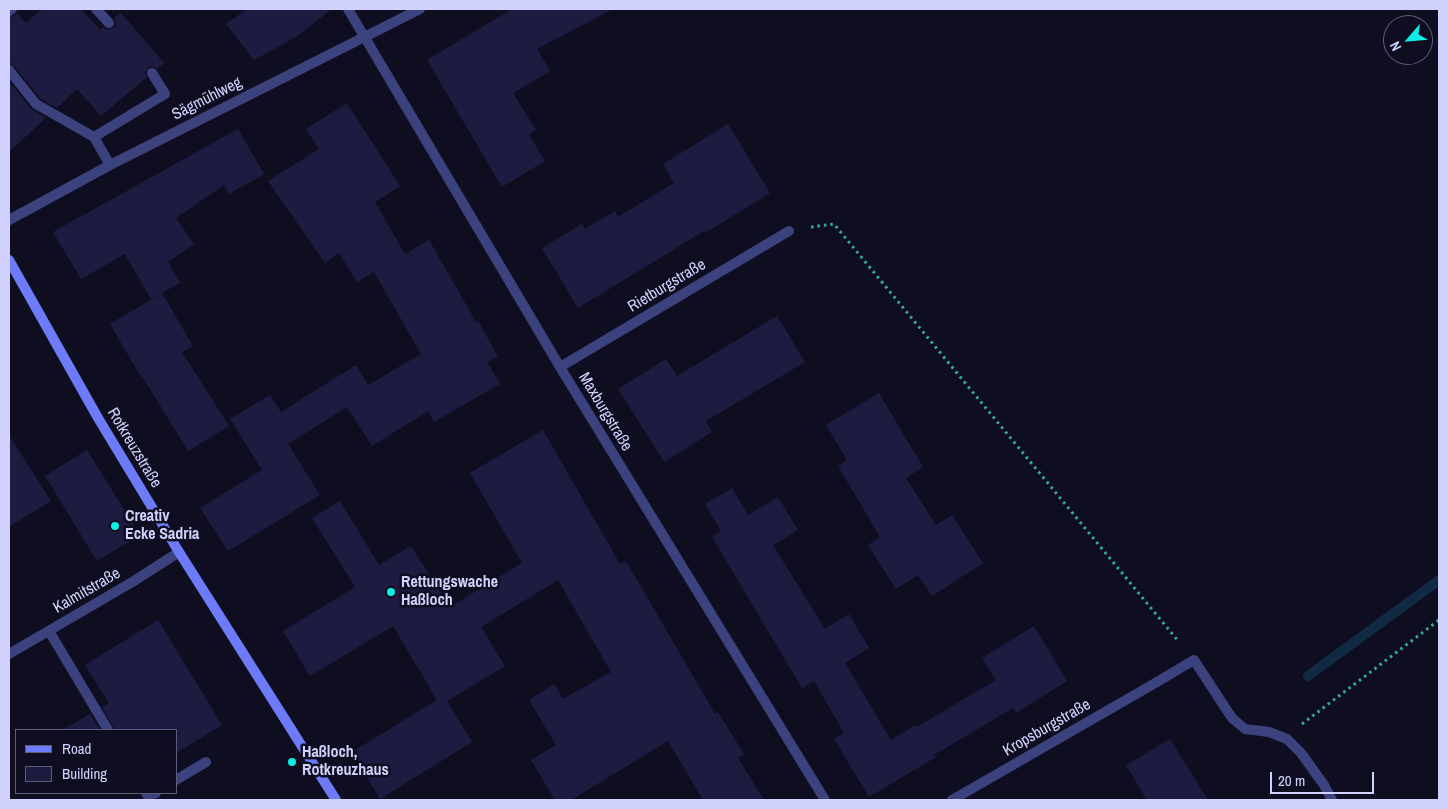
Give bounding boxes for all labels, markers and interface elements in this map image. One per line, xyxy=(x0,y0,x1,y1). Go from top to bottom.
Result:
north arrow xyxy=(1383,15,1433,65)
text: N xyxy=(1386,39,1405,54)
street label: Sägmühlweg xyxy=(169,73,245,125)
street label: Rietburgstraße xyxy=(625,255,709,317)
street label: Maxburgstraße xyxy=(574,369,636,455)
street label: Rotkreuzstraße xyxy=(103,405,165,491)
place label: Creativ Ecke Sadria xyxy=(125,507,199,545)
marker: Creativ Ecke Sadria xyxy=(109,520,121,532)
street label: Kalmitstraße xyxy=(50,564,124,618)
place label: Rettungswache Haßloch xyxy=(401,573,498,611)
marker: Rettungswache Haßloch xyxy=(385,586,397,598)
street label: Kropsburgstraße xyxy=(1000,695,1094,761)
legend xyxy=(15,729,178,794)
text: Road xyxy=(62,738,91,759)
place label: Haßloch, Rotkreuzhaus xyxy=(302,743,389,781)
marker: Haßloch, Rotkreuzhaus xyxy=(286,756,298,768)
scale bar xyxy=(1273,762,1377,794)
text: Building xyxy=(62,763,107,784)
text: 20 m xyxy=(1278,770,1305,791)

